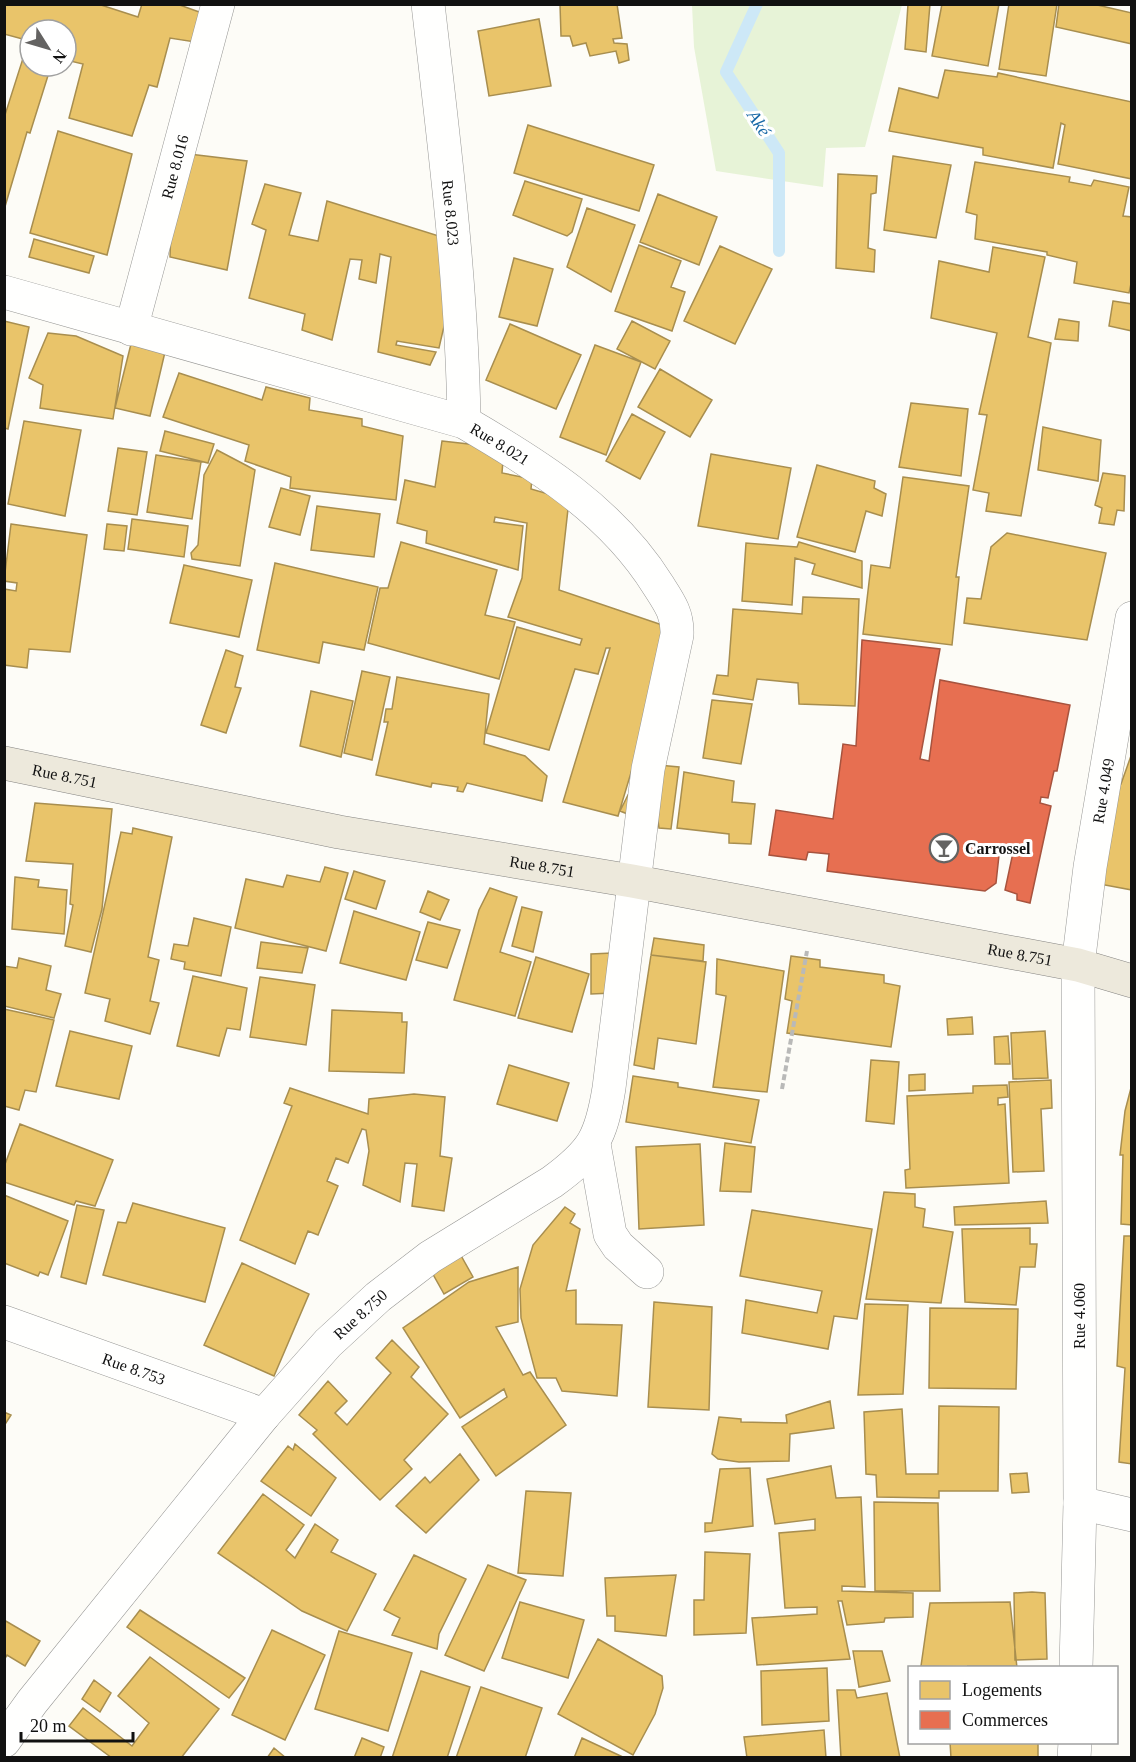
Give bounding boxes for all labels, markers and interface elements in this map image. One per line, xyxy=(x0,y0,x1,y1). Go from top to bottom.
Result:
north arrow xyxy=(18,18,78,78)
text: N xyxy=(49,47,70,67)
water label: Aké xyxy=(743,105,775,141)
street label: Rue 8.016 xyxy=(158,133,192,201)
street label: Rue 8.023 xyxy=(439,179,462,246)
street label: Rue 8.021 xyxy=(467,420,532,468)
street label: Rue 4.049 xyxy=(1089,757,1117,825)
street label: Rue 8.751 xyxy=(31,761,99,791)
bar icon: Carrossel xyxy=(928,832,960,864)
place label: Carrossel xyxy=(965,840,1031,857)
street label: Rue 8.751 xyxy=(508,853,576,880)
street label: Rue 8.751 xyxy=(986,940,1054,969)
street label: Rue 4.060 xyxy=(1071,1283,1088,1349)
street label: Rue 8.750 xyxy=(330,1286,390,1343)
street label: Rue 8.753 xyxy=(100,1350,168,1388)
legend xyxy=(908,1666,1118,1744)
text: Logements xyxy=(962,1680,1042,1700)
scale bar xyxy=(21,1705,134,1743)
text: Commerces xyxy=(962,1710,1048,1730)
text: 20 m xyxy=(30,1716,67,1736)

